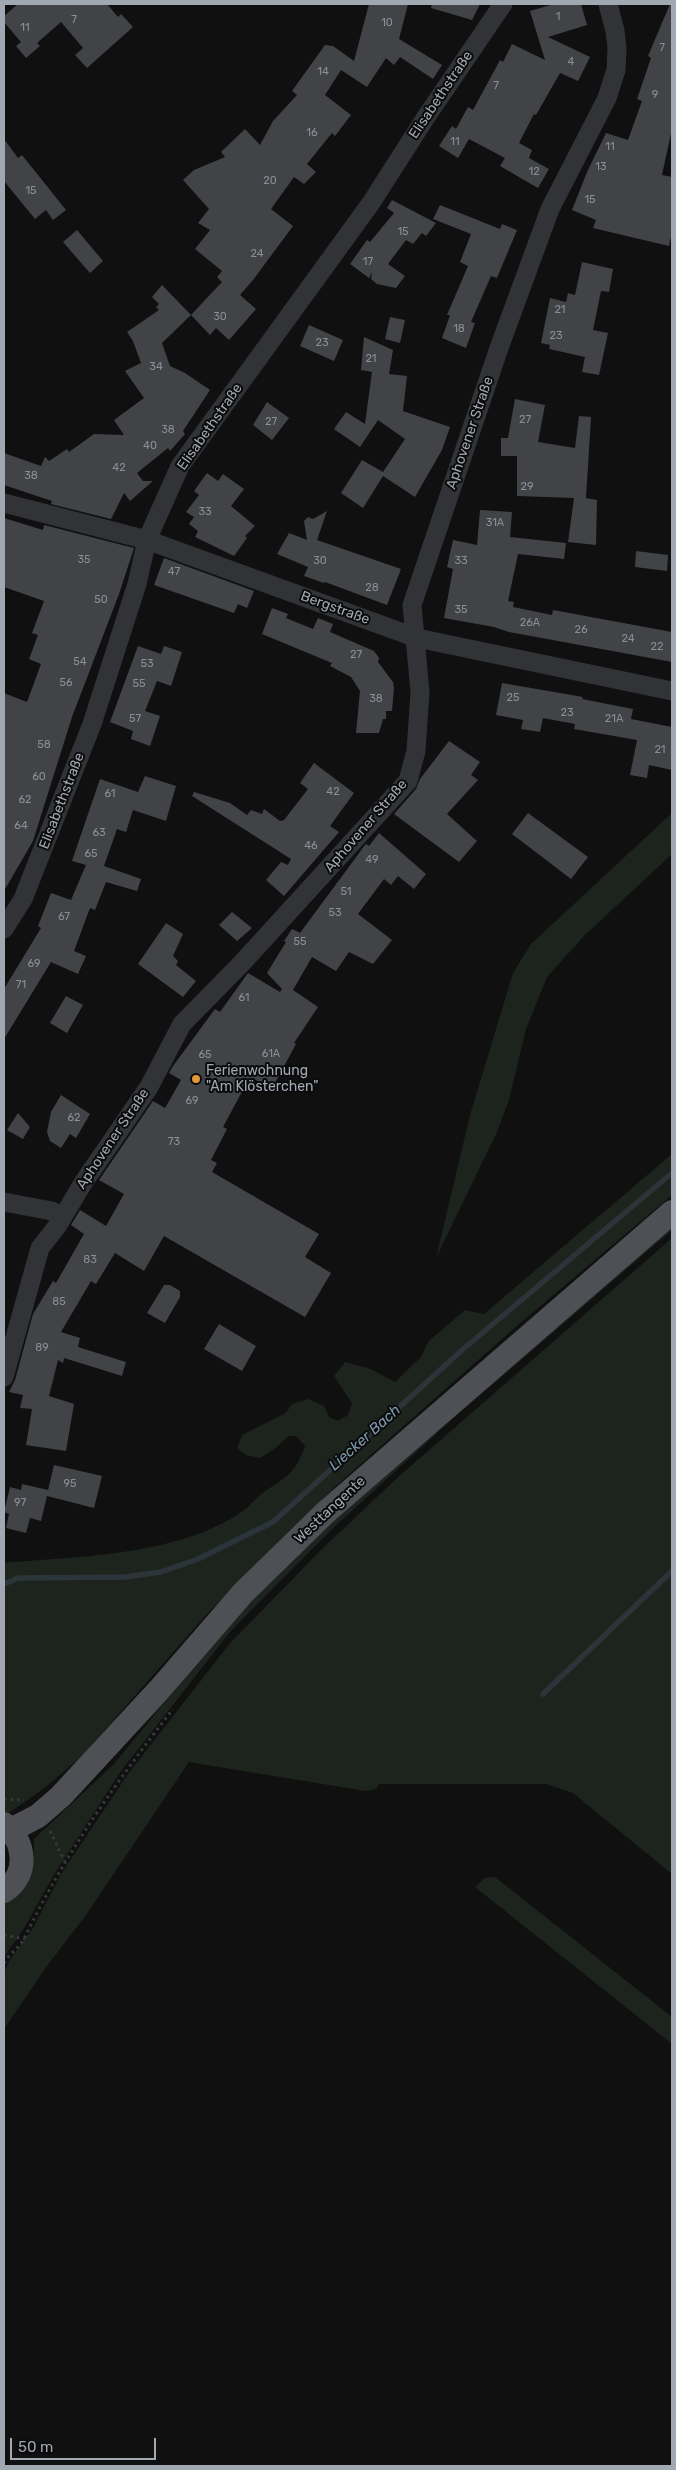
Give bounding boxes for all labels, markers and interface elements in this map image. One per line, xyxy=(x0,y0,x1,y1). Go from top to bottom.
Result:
house number: 1 xyxy=(556,10,560,24)
house number: 7 xyxy=(71,13,77,27)
house number: 10 xyxy=(381,16,393,30)
house number: 11 xyxy=(20,21,30,35)
house number: 7 xyxy=(659,41,665,55)
street label: Elisabethstraße xyxy=(406,48,476,142)
house number: 4 xyxy=(568,55,574,69)
house number: 14 xyxy=(317,65,329,79)
house number: 7 xyxy=(493,79,499,93)
house number: 9 xyxy=(652,88,658,102)
house number: 16 xyxy=(306,126,318,140)
house number: 11 xyxy=(450,135,460,149)
house number: 11 xyxy=(605,140,615,154)
house number: 13 xyxy=(595,160,607,174)
house number: 12 xyxy=(528,165,540,179)
house number: 20 xyxy=(263,174,277,188)
house number: 15 xyxy=(25,184,37,198)
house number: 15 xyxy=(584,193,596,207)
house number: 15 xyxy=(397,225,409,239)
house number: 24 xyxy=(250,247,264,261)
house number: 17 xyxy=(363,255,373,269)
house number: 21 xyxy=(554,303,566,317)
house number: 30 xyxy=(213,310,227,324)
house number: 18 xyxy=(453,322,465,336)
house number: 23 xyxy=(549,329,563,343)
house number: 23 xyxy=(315,336,329,350)
house number: 21 xyxy=(365,352,377,366)
house number: 34 xyxy=(149,360,163,374)
street label: Aphovener Straße xyxy=(443,375,497,491)
street label: Elisabethstraße xyxy=(174,380,246,474)
house number: 27 xyxy=(519,413,531,427)
house number: 27 xyxy=(265,415,277,429)
house number: 38 xyxy=(161,423,175,437)
house number: 40 xyxy=(143,439,157,453)
house number: 42 xyxy=(112,461,126,475)
house number: 38 xyxy=(24,469,38,483)
house number: 29 xyxy=(521,480,533,494)
house number: 33 xyxy=(198,505,212,519)
house number: 31A xyxy=(486,516,504,530)
house number: 35 xyxy=(77,553,91,567)
house number: 30 xyxy=(313,554,327,568)
house number: 33 xyxy=(454,554,468,568)
house number: 47 xyxy=(168,565,180,579)
house number: 28 xyxy=(365,581,379,595)
street label: Bergstraße xyxy=(298,588,372,628)
house number: 50 xyxy=(94,593,108,607)
house number: 35 xyxy=(454,603,468,617)
house number: 26A xyxy=(520,616,540,630)
house number: 26 xyxy=(574,623,588,637)
house number: 24 xyxy=(621,632,635,646)
house number: 22 xyxy=(651,640,663,654)
house number: 27 xyxy=(350,648,362,662)
house number: 54 xyxy=(73,655,87,669)
house number: 53 xyxy=(140,657,154,671)
house number: 56 xyxy=(59,676,73,690)
house number: 55 xyxy=(132,677,146,691)
house number: 25 xyxy=(507,691,519,705)
house number: 38 xyxy=(369,692,383,706)
house number: 23 xyxy=(560,706,574,720)
house number: 57 xyxy=(129,712,141,726)
house number: 21A xyxy=(605,712,623,726)
house number: 58 xyxy=(37,738,51,752)
house number: 21 xyxy=(654,743,666,757)
street label: Elisabethstraße xyxy=(36,750,88,852)
house number: 60 xyxy=(32,770,46,784)
street label: Aphovener Straße xyxy=(321,776,411,876)
house number: 42 xyxy=(326,785,340,799)
house number: 61 xyxy=(104,787,116,801)
house number: 62 xyxy=(18,793,32,807)
house number: 64 xyxy=(14,819,28,833)
house number: 63 xyxy=(92,826,106,840)
house number: 46 xyxy=(304,839,318,853)
house number: 65 xyxy=(84,847,98,861)
house number: 49 xyxy=(365,853,379,867)
house number: 51 xyxy=(340,885,352,899)
house number: 53 xyxy=(328,906,342,920)
house number: 67 xyxy=(58,910,70,924)
house number: 55 xyxy=(293,935,307,949)
house number: 69 xyxy=(27,957,41,971)
house number: 71 xyxy=(16,978,26,992)
house number: 61 xyxy=(238,991,250,1005)
house number: 61A xyxy=(262,1047,280,1061)
house number: 65 xyxy=(198,1048,212,1062)
place label: Ferienwohnung "Am Klösterchen" xyxy=(206,1063,318,1096)
marker: Ferienwohnung "Am Klösterchen" xyxy=(190,1073,202,1085)
street label: Aphovener Straße xyxy=(73,1086,153,1192)
house number: 69 xyxy=(185,1094,199,1108)
house number: 62 xyxy=(67,1111,81,1125)
house number: 73 xyxy=(168,1135,180,1149)
house number: 83 xyxy=(83,1253,97,1267)
house number: 85 xyxy=(52,1295,66,1309)
house number: 89 xyxy=(35,1341,49,1355)
water label: Liecker Bach xyxy=(326,1401,404,1475)
street label: Westtangente xyxy=(291,1473,369,1547)
house number: 95 xyxy=(63,1477,77,1491)
house number: 97 xyxy=(14,1496,26,1510)
scale bar xyxy=(12,2428,159,2460)
text: 50 m xyxy=(18,2438,53,2456)

